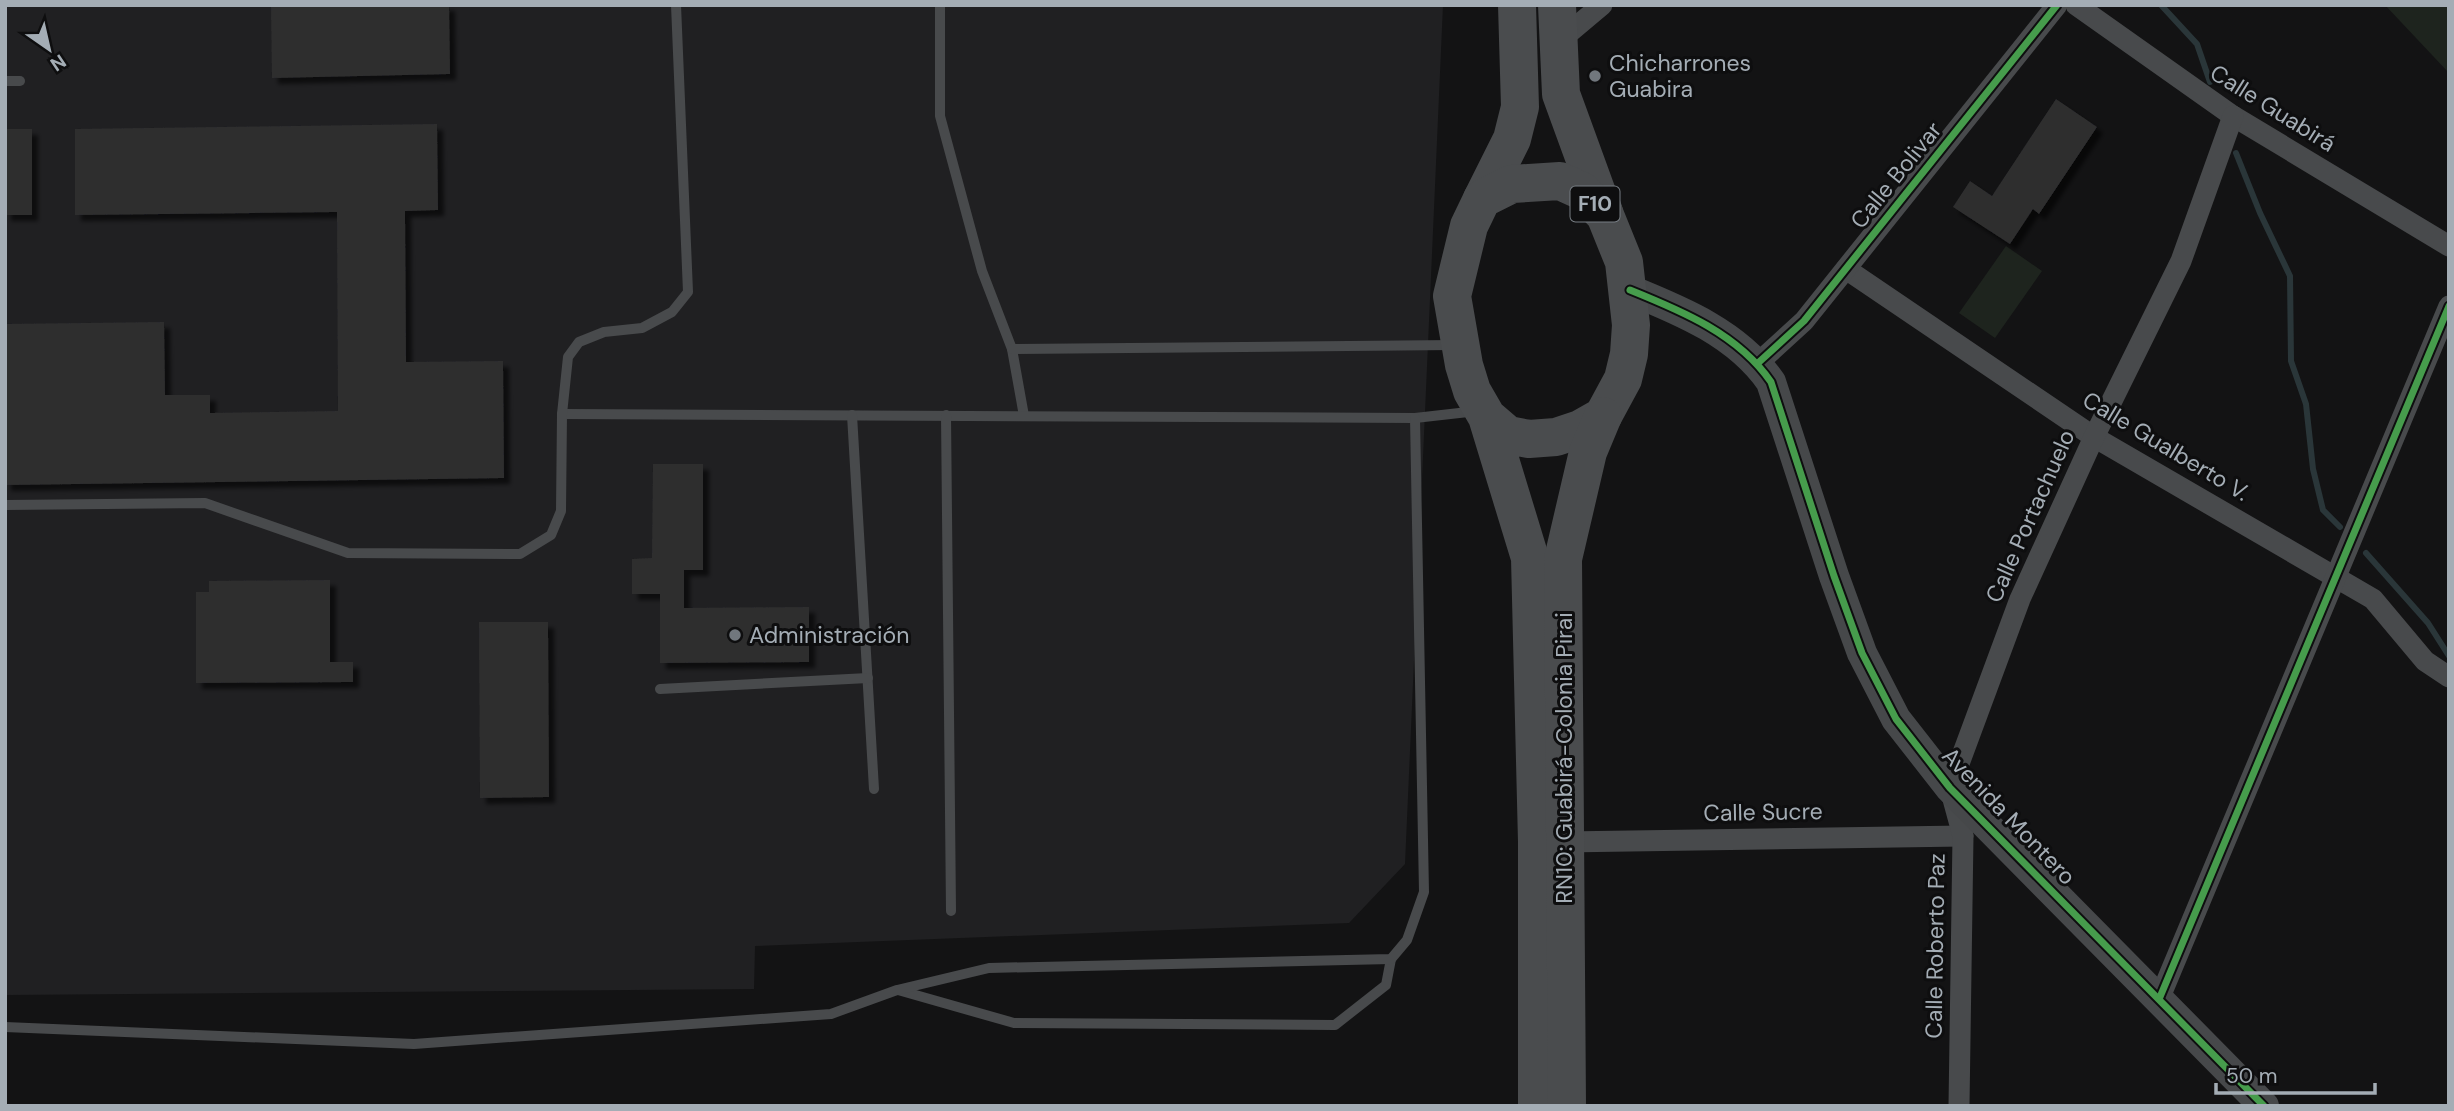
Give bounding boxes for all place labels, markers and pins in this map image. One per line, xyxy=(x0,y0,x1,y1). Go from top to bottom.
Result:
place label: Chicharrones Guabira xyxy=(1609,48,1751,104)
marker: Chicharrones Guabira xyxy=(1587,68,1603,84)
place label: Administración xyxy=(749,620,909,650)
marker: Administración xyxy=(727,627,743,643)

